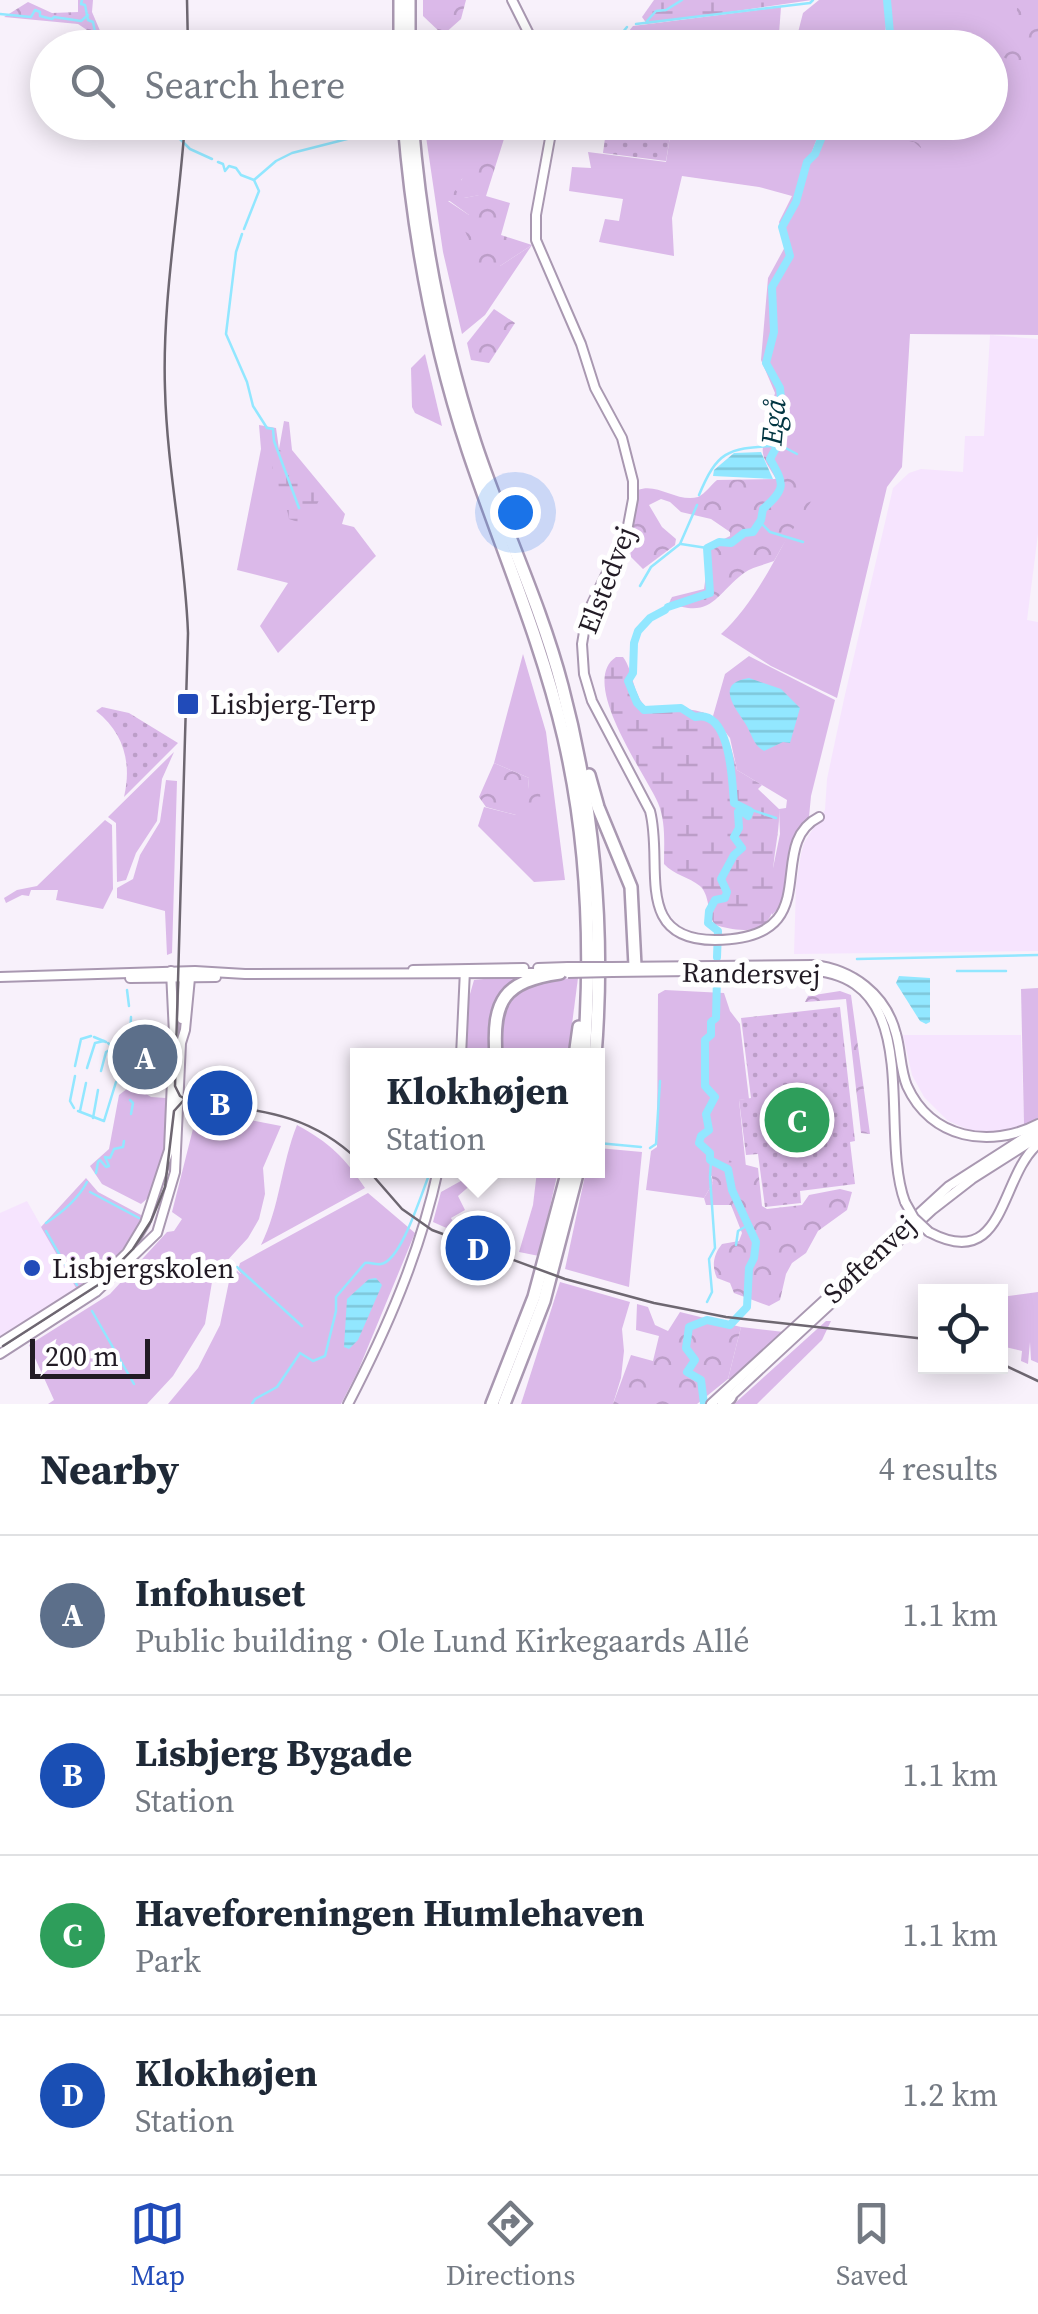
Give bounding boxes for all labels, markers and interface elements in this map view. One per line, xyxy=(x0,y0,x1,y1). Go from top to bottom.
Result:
search box xyxy=(30,30,1008,140)
icon: search xyxy=(65,58,120,113)
text: Search here xyxy=(145,59,345,111)
water label: Egå xyxy=(750,396,795,448)
your location xyxy=(490,487,541,538)
street label: Elstedvej xyxy=(568,521,644,639)
place label: Lisbjerg-Terp xyxy=(210,685,376,723)
marker: Lisbjerg-Terp xyxy=(175,691,201,717)
street label: Randersvej xyxy=(681,953,821,993)
pin: A xyxy=(112,1020,178,1094)
popup xyxy=(350,1048,605,1178)
text: Klokhøjen xyxy=(386,1065,569,1117)
pin: B xyxy=(188,1066,252,1140)
pin: C xyxy=(764,1082,830,1158)
text: Station xyxy=(386,1117,486,1161)
street label: Søftenvej xyxy=(814,1206,924,1312)
pin: D xyxy=(446,1210,510,1286)
place label: Lisbjergskolen xyxy=(52,1249,235,1287)
marker: Lisbjergskolen xyxy=(21,1257,43,1279)
map controls xyxy=(918,1284,1008,1374)
button: locate xyxy=(918,1284,1008,1374)
scale bar xyxy=(30,1334,150,1378)
text: 200 m xyxy=(45,1337,119,1375)
text: Nearby xyxy=(40,1440,179,1498)
text: 4 results xyxy=(879,1447,998,1491)
text: Infohuset xyxy=(135,1567,305,1619)
text: A xyxy=(62,1593,83,1637)
text: 1.1 km xyxy=(903,1593,998,1637)
text: Public building · Ole Lund Kirkegaards Allé xyxy=(135,1619,750,1663)
text: Lisbjerg Bygade xyxy=(135,1727,412,1779)
text: B xyxy=(62,1753,83,1797)
text: 1.1 km xyxy=(903,1753,998,1797)
text: Station xyxy=(135,1779,235,1823)
text: Haveforeningen Humlehaven xyxy=(135,1887,645,1939)
text: C xyxy=(63,1913,82,1957)
text: 1.1 km xyxy=(903,1913,998,1957)
text: Park xyxy=(135,1939,201,1983)
text: Klokhøjen xyxy=(135,2047,318,2099)
text: D xyxy=(61,2073,84,2117)
text: 1.2 km xyxy=(903,2073,998,2117)
text: Station xyxy=(135,2099,235,2143)
tab: Map xyxy=(130,2196,185,2294)
tab: Directions xyxy=(446,2196,575,2294)
tab: Saved xyxy=(836,2196,908,2294)

